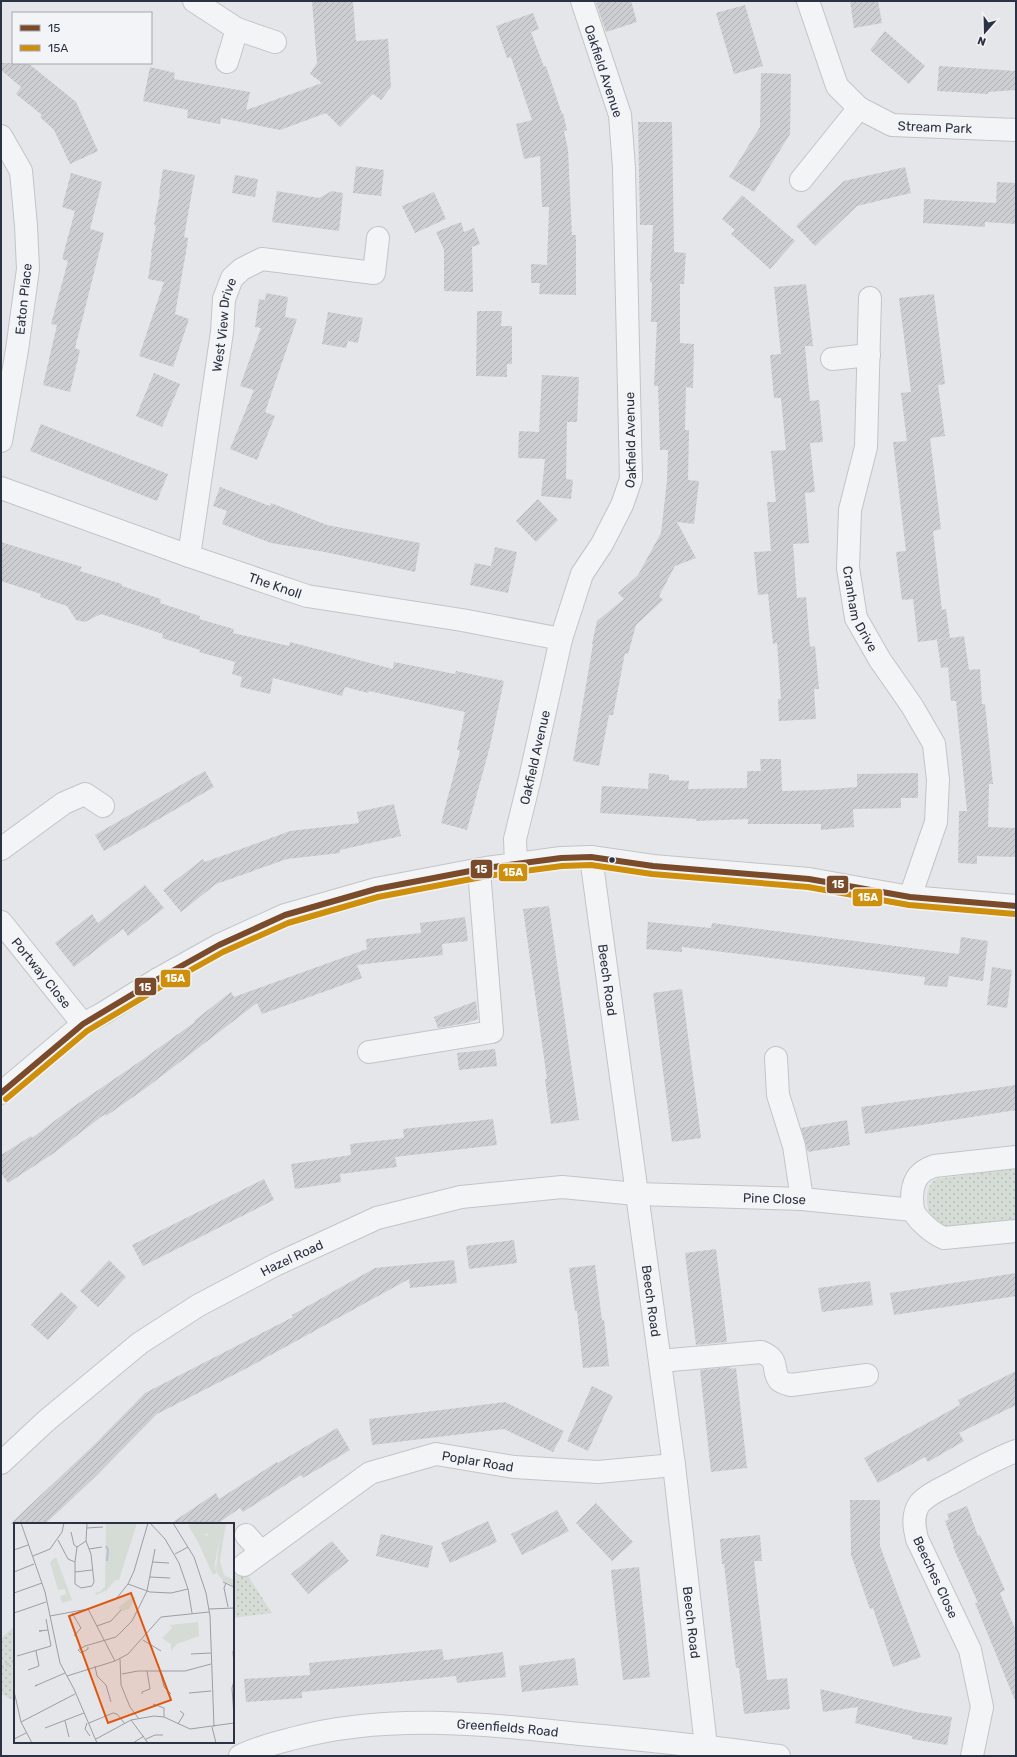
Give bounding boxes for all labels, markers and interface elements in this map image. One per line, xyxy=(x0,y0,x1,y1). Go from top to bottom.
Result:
legend xyxy=(12,12,152,64)
north arrow xyxy=(965,12,1005,52)
text: 15 xyxy=(48,21,60,35)
street label: Oakfield Avenue xyxy=(582,23,626,119)
text: N xyxy=(976,33,988,48)
text: 15A xyxy=(48,41,68,55)
street label: Stream Park xyxy=(897,118,973,136)
street label: Eaton Place xyxy=(12,263,35,336)
street label: West View Drive xyxy=(209,276,239,373)
street label: Oakfield Avenue xyxy=(621,392,639,490)
street label: Cranham Drive xyxy=(840,565,881,654)
street label: The Knoll xyxy=(247,570,304,602)
street label: Oakfield Avenue xyxy=(517,709,553,806)
unlabelled marker xyxy=(607,855,617,865)
line badge: 15 xyxy=(470,859,493,879)
text: 15 xyxy=(475,863,487,876)
line badge: 15A xyxy=(498,863,528,882)
text: 15A xyxy=(503,866,523,879)
line badge: 15 xyxy=(826,875,849,894)
text: 15 xyxy=(832,878,844,891)
line badge: 15A xyxy=(852,888,883,907)
text: 15A xyxy=(858,891,878,904)
street label: Portway Close xyxy=(8,935,74,1011)
street label: Beech Road xyxy=(595,943,620,1017)
line badge: 15A xyxy=(160,969,191,988)
text: 15A xyxy=(165,972,185,985)
line badge: 15 xyxy=(134,977,157,996)
text: 15 xyxy=(139,981,151,994)
street label: Pine Close xyxy=(743,1190,807,1207)
street label: Hazel Road xyxy=(258,1237,326,1279)
street label: Beech Road xyxy=(639,1264,663,1338)
street label: Poplar Road xyxy=(441,1448,515,1475)
inset map xyxy=(14,1523,234,1743)
street label: Beeches Close xyxy=(910,1534,961,1621)
street label: Beech Road xyxy=(680,1586,703,1659)
street label: Greenfields Road xyxy=(456,1716,559,1740)

